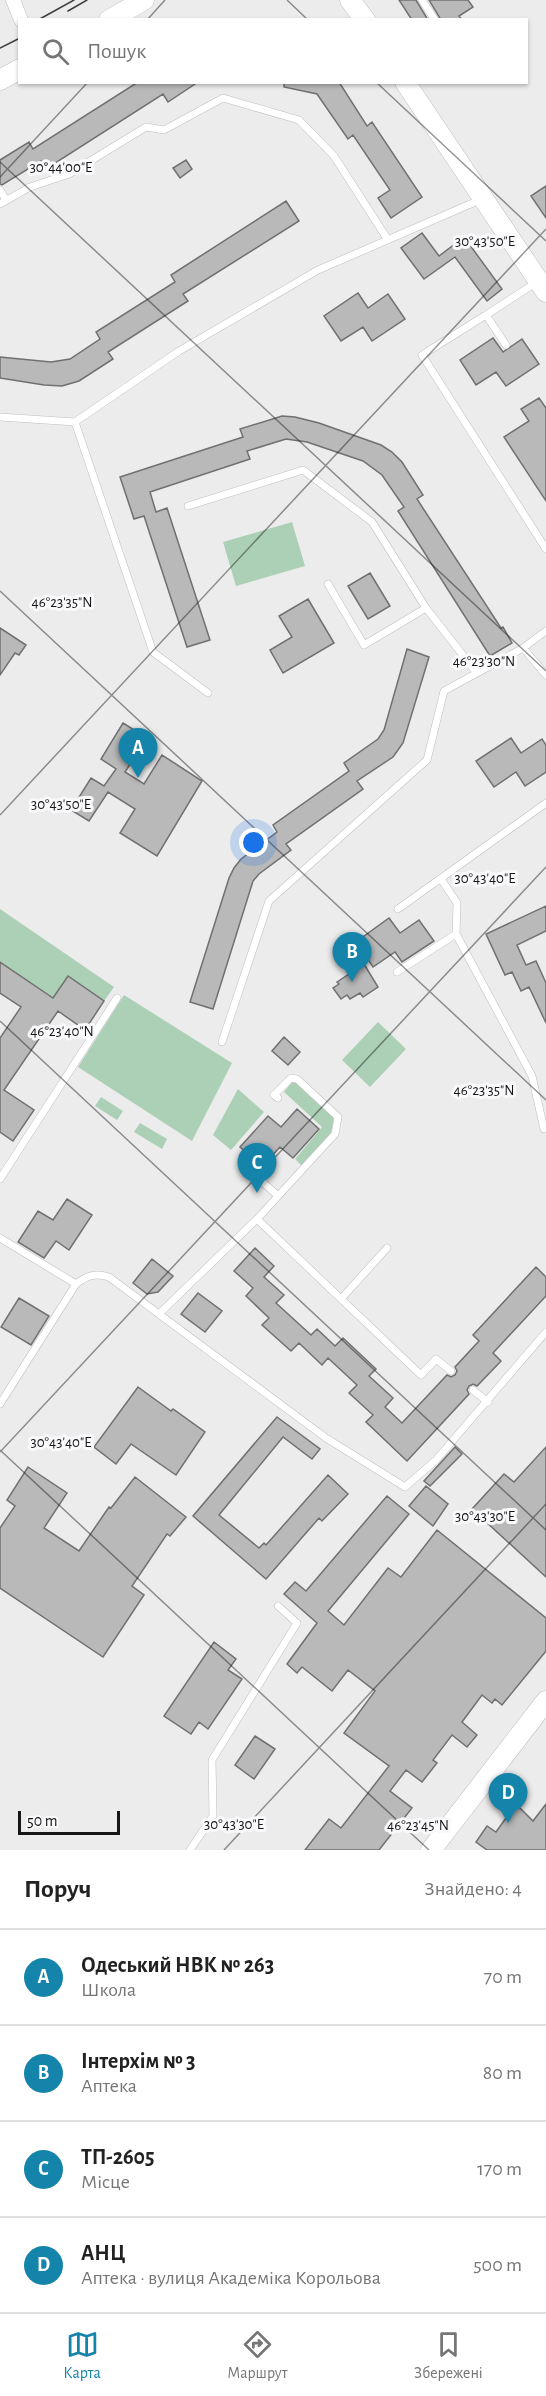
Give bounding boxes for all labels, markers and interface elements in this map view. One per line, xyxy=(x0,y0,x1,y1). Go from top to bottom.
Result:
search box xyxy=(18,18,528,84)
icon: search xyxy=(39,35,72,68)
text: Пошук xyxy=(87,40,146,62)
text: 30°44'00"E xyxy=(30,160,92,175)
text: 30°43'50"E xyxy=(455,234,515,249)
text: 46°23'35"N xyxy=(31,595,93,610)
text: 46°23'30"N xyxy=(453,654,515,669)
pin: A xyxy=(118,728,158,778)
text: 30°43'50"E xyxy=(31,797,91,812)
your location xyxy=(239,828,268,857)
text: 30°43'40"E xyxy=(455,871,515,886)
pin: B xyxy=(332,932,372,982)
text: 46°23'40"N xyxy=(30,1024,94,1039)
text: 46°23'35"N xyxy=(453,1083,515,1098)
pin: C xyxy=(238,1144,276,1193)
text: 30°43'40"E xyxy=(31,1435,91,1450)
text: 30°43'30"E xyxy=(455,1509,515,1524)
pin: D xyxy=(488,1774,528,1823)
scale bar xyxy=(18,1808,120,1836)
text: 50 m xyxy=(27,1813,58,1829)
text: 30°43'30"E xyxy=(204,1817,264,1832)
text: 46°23'45"N xyxy=(387,1818,449,1833)
text: Поруч xyxy=(24,1876,91,1902)
text: Знайдено: 4 xyxy=(424,1879,522,1899)
text: Одеський НВК № 263 xyxy=(81,1954,274,1976)
text: A xyxy=(38,1967,50,1987)
text: 70 m xyxy=(484,1967,522,1987)
text: Школа xyxy=(81,1980,136,2000)
text: Інтерхім № 3 xyxy=(81,2050,195,2072)
text: B xyxy=(38,2063,49,2083)
text: 80 m xyxy=(483,2063,522,2083)
text: Аптека xyxy=(81,2076,137,2096)
text: ТП-2605 xyxy=(81,2146,155,2168)
text: C xyxy=(38,2159,49,2179)
text: 170 m xyxy=(477,2159,522,2179)
text: Місце xyxy=(81,2172,130,2192)
text: АНЦ xyxy=(81,2242,125,2264)
text: D xyxy=(37,2255,50,2275)
text: 500 m xyxy=(473,2255,522,2275)
text: Аптека · вулиця Академіка Корольова xyxy=(81,2268,381,2288)
tab: Карта xyxy=(63,2328,101,2383)
tab: Маршрут xyxy=(227,2328,287,2383)
tab: Збережені xyxy=(414,2328,483,2383)

